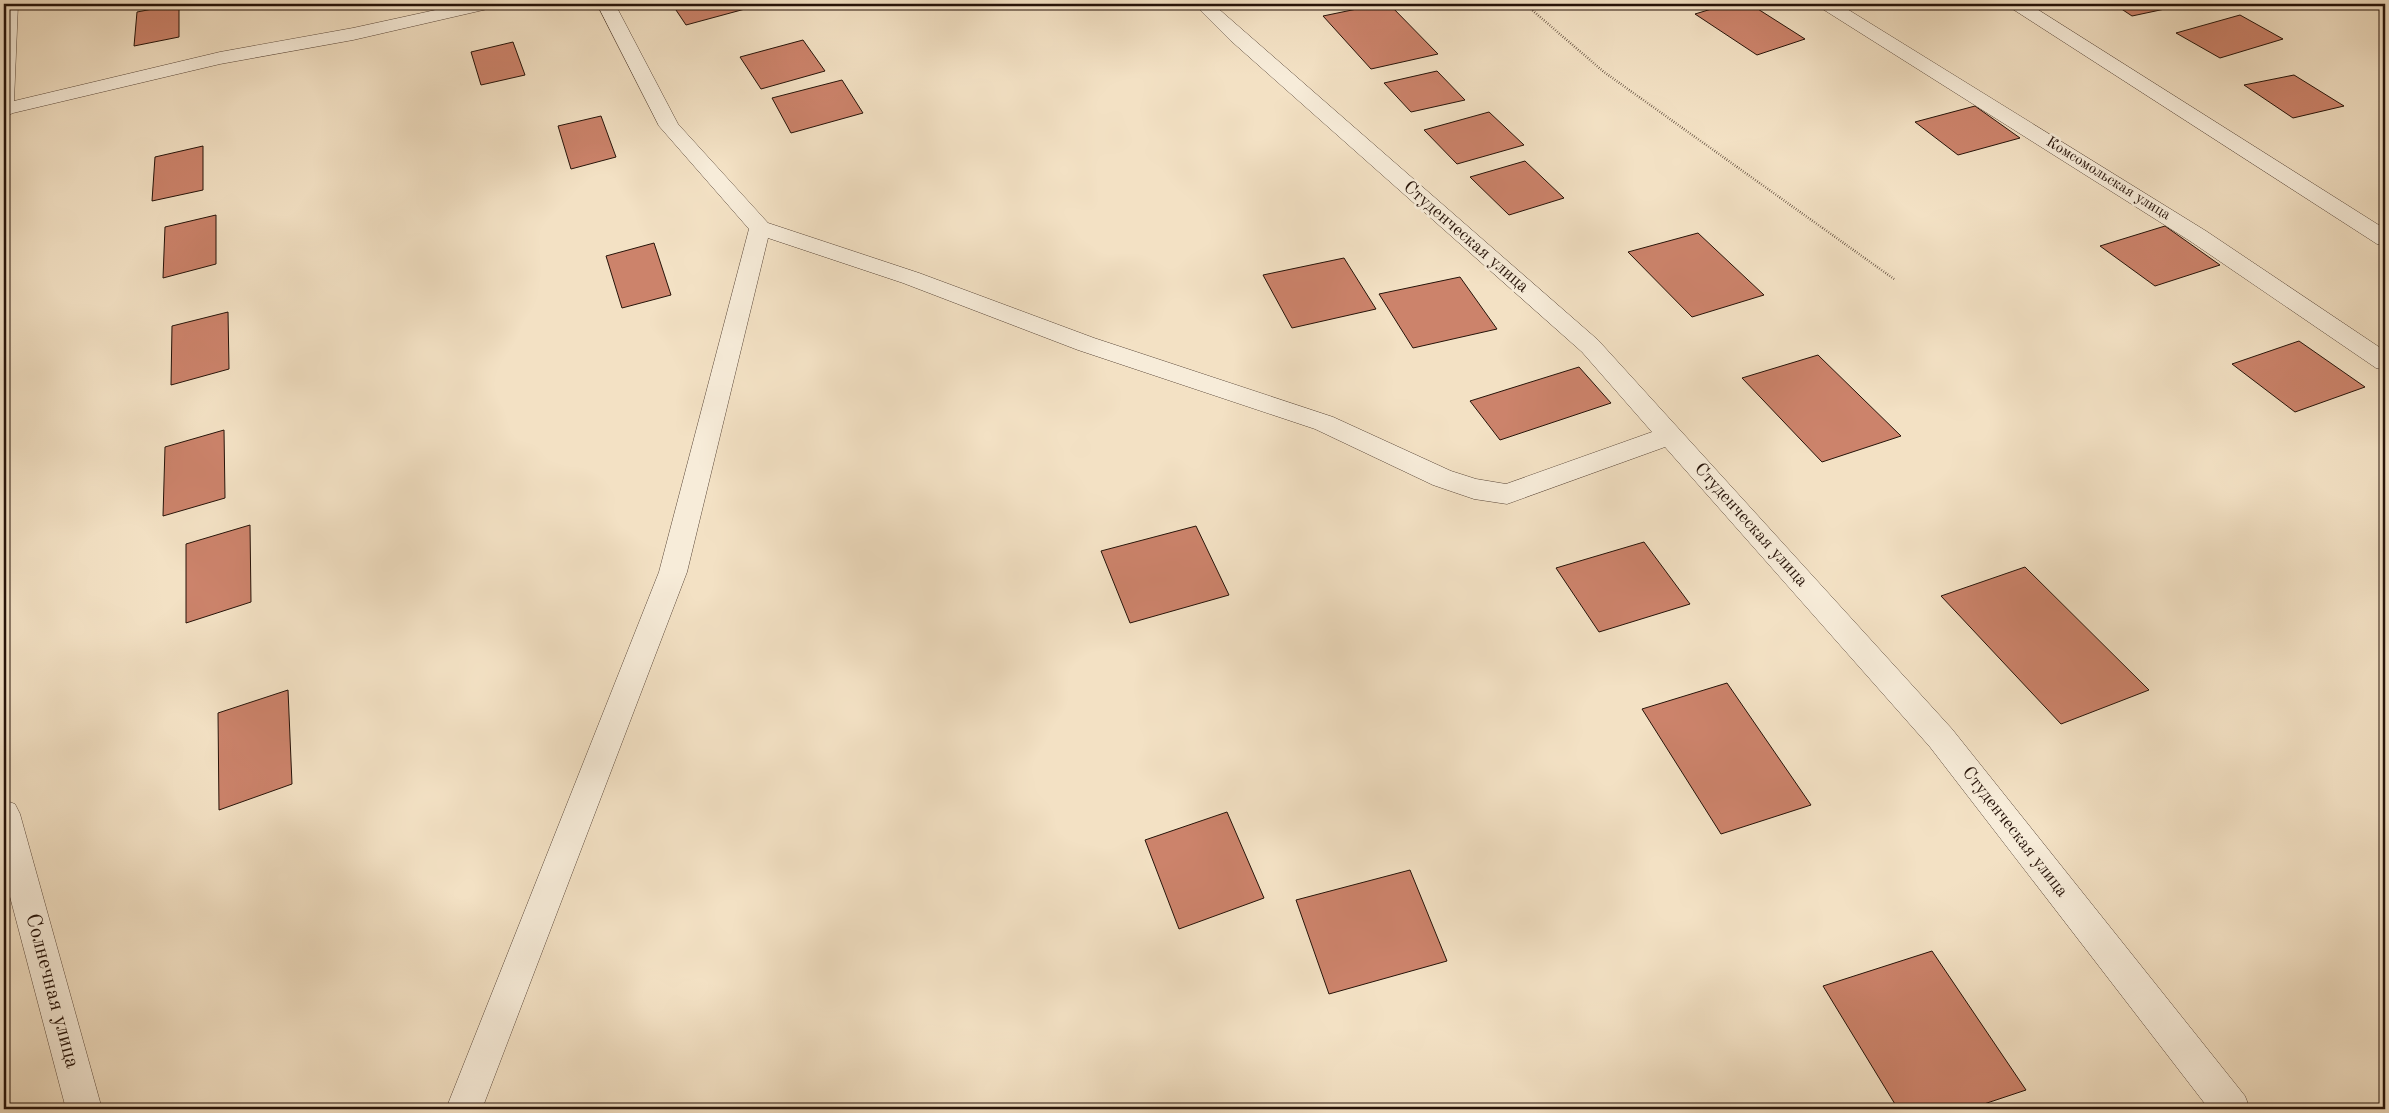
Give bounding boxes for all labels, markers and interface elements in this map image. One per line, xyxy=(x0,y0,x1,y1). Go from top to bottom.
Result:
street label: Комсомольская улица xyxy=(2043,135,2173,224)
street label: Студенческая улица xyxy=(1400,178,1532,296)
street label: Студенческая улица xyxy=(1691,460,1811,590)
street label: Студенческая улица xyxy=(1959,764,2071,901)
street label: Солнечная улица xyxy=(21,911,83,1071)

